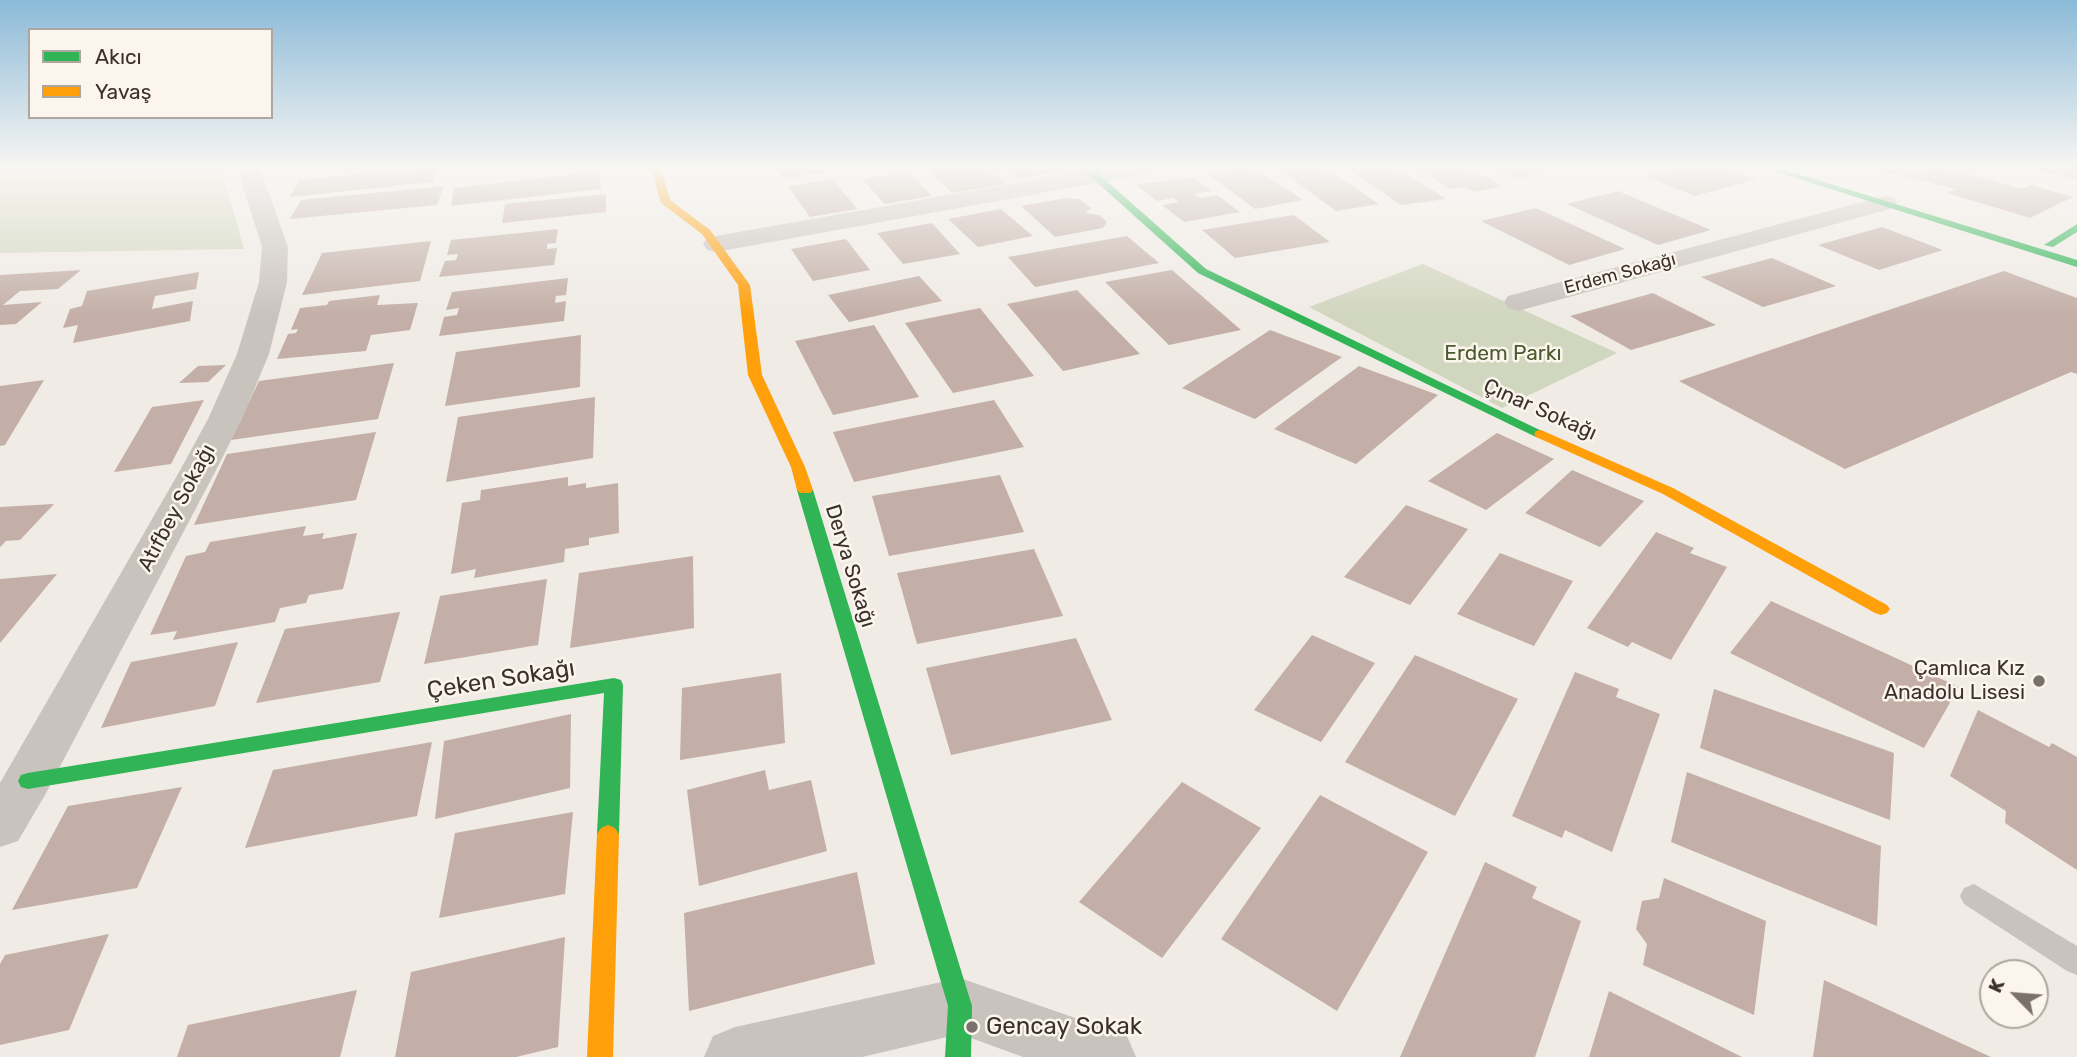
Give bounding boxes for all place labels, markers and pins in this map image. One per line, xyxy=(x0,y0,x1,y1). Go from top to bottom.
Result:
place label: Çamlıca Kız Anadolu Lisesi xyxy=(1884,656,2025,706)
marker: Çamlıca Kız Anadolu Lisesi xyxy=(2031,673,2047,689)
place label: Gencay Sokak xyxy=(986,1013,1142,1041)
marker: Gencay Sokak xyxy=(964,1019,980,1035)

